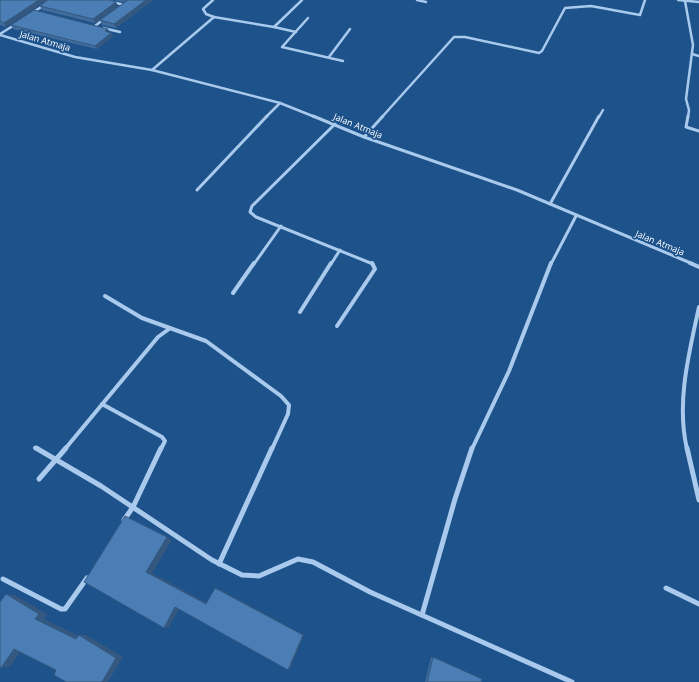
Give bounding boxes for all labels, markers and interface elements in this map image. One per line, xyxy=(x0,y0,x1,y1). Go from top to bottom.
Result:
street label: Jalan Atmaja xyxy=(17,27,72,54)
street label: Jalan Atmaja xyxy=(331,109,385,141)
street label: Jalan Atmaja xyxy=(633,226,687,258)

